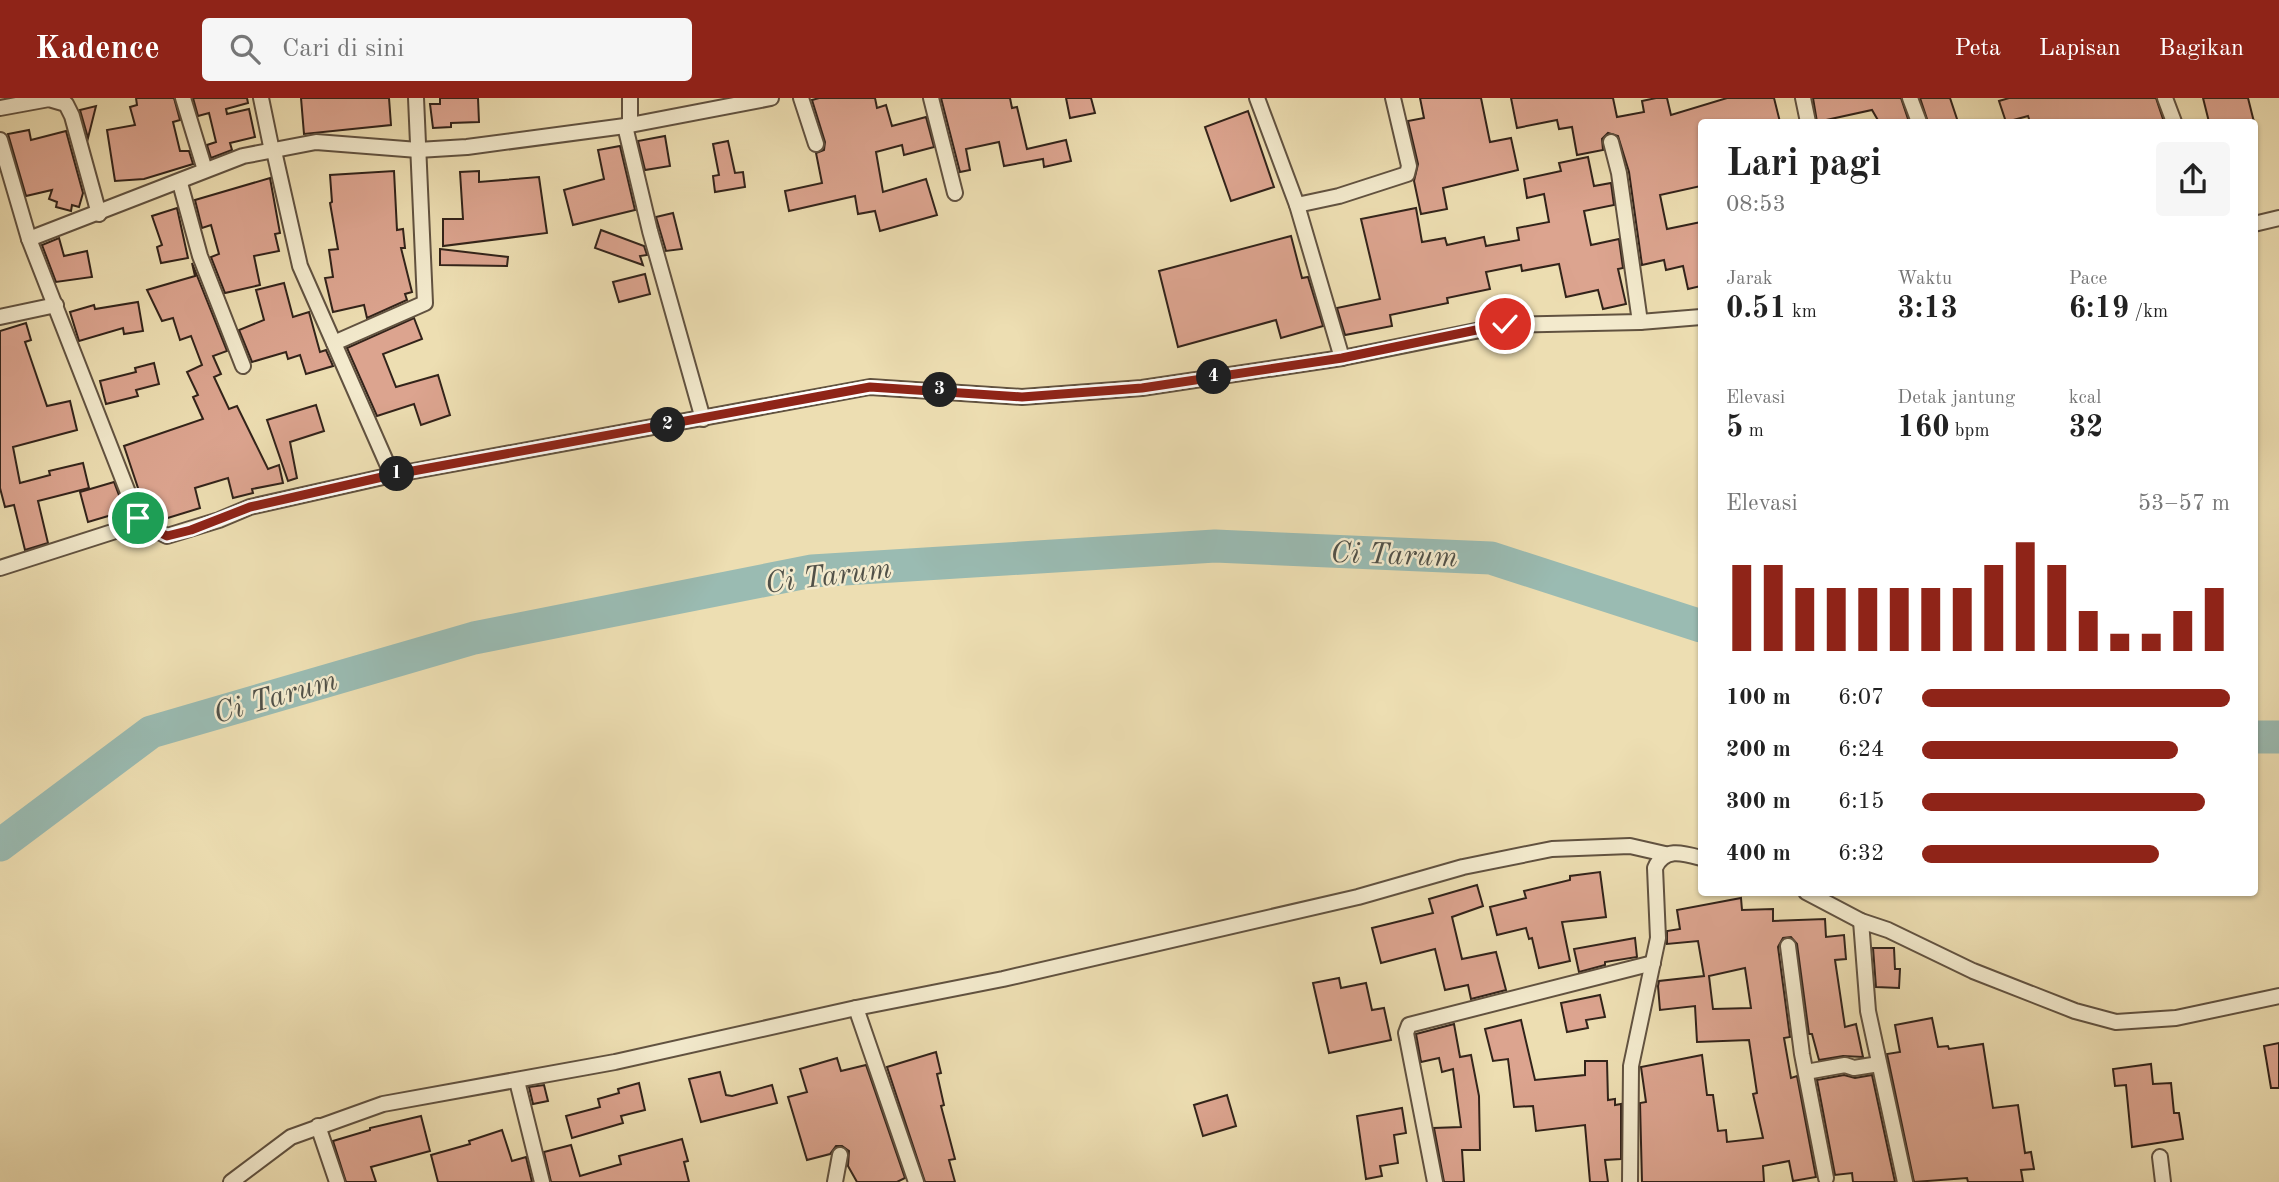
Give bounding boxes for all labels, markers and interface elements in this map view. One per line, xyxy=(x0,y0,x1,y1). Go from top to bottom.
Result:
search box xyxy=(202,18,692,81)
icon: search xyxy=(226,30,264,68)
text: Kadence xyxy=(35,33,160,66)
text: Cari di sini xyxy=(282,36,404,62)
text: Peta xyxy=(1954,37,2001,61)
text: Lapisan xyxy=(2039,37,2121,61)
text: Bagikan xyxy=(2159,37,2244,61)
button: share xyxy=(2156,142,2230,216)
text: Lari pagi xyxy=(1726,146,1881,184)
text: 08:53 xyxy=(1726,193,1786,216)
text: Jarak xyxy=(1726,270,1773,289)
text: Waktu xyxy=(1897,270,1952,289)
text: Pace xyxy=(2069,270,2107,289)
pin xyxy=(1475,294,1535,354)
text: 0.51 xyxy=(1726,294,1787,324)
text: 3:13 xyxy=(1897,294,1958,324)
text: 6:19 xyxy=(2069,294,2129,324)
text: km xyxy=(1787,303,1817,322)
text: /km xyxy=(2129,303,2168,322)
icon: check xyxy=(1486,305,1524,343)
pin: 4 xyxy=(1196,360,1232,394)
text: 4 xyxy=(1208,367,1219,386)
pin: 3 xyxy=(922,372,958,408)
text: 3 xyxy=(934,380,945,399)
text: Elevasi xyxy=(1726,389,1785,408)
text: Detak jantung xyxy=(1897,389,2015,408)
text: kcal xyxy=(2069,389,2101,408)
pin: 2 xyxy=(650,408,686,442)
text: 5 xyxy=(1726,413,1743,443)
text: 160 xyxy=(1897,413,1950,443)
text: 32 xyxy=(2069,413,2103,443)
text: 2 xyxy=(662,415,673,434)
text: m xyxy=(1743,422,1764,441)
text: bpm xyxy=(1950,422,1990,441)
pin: 1 xyxy=(380,456,414,492)
text: 1 xyxy=(391,464,402,483)
pin xyxy=(108,488,168,548)
text: Elevasi xyxy=(1726,492,1798,515)
text: 53–57 m xyxy=(2138,492,2230,515)
icon: arrive xyxy=(119,499,157,537)
water label: Ci Tarum xyxy=(1330,539,1458,573)
water label: Ci Tarum xyxy=(763,554,893,600)
water label: Ci Tarum xyxy=(210,666,341,730)
text: 100 m xyxy=(1726,686,1791,709)
text: 6:07 xyxy=(1838,686,1884,709)
text: 200 m xyxy=(1726,738,1791,761)
text: 6:24 xyxy=(1838,738,1884,761)
text: 300 m xyxy=(1726,790,1791,813)
text: 6:15 xyxy=(1838,790,1884,813)
text: 400 m xyxy=(1726,842,1791,865)
text: 6:32 xyxy=(1838,842,1884,865)

